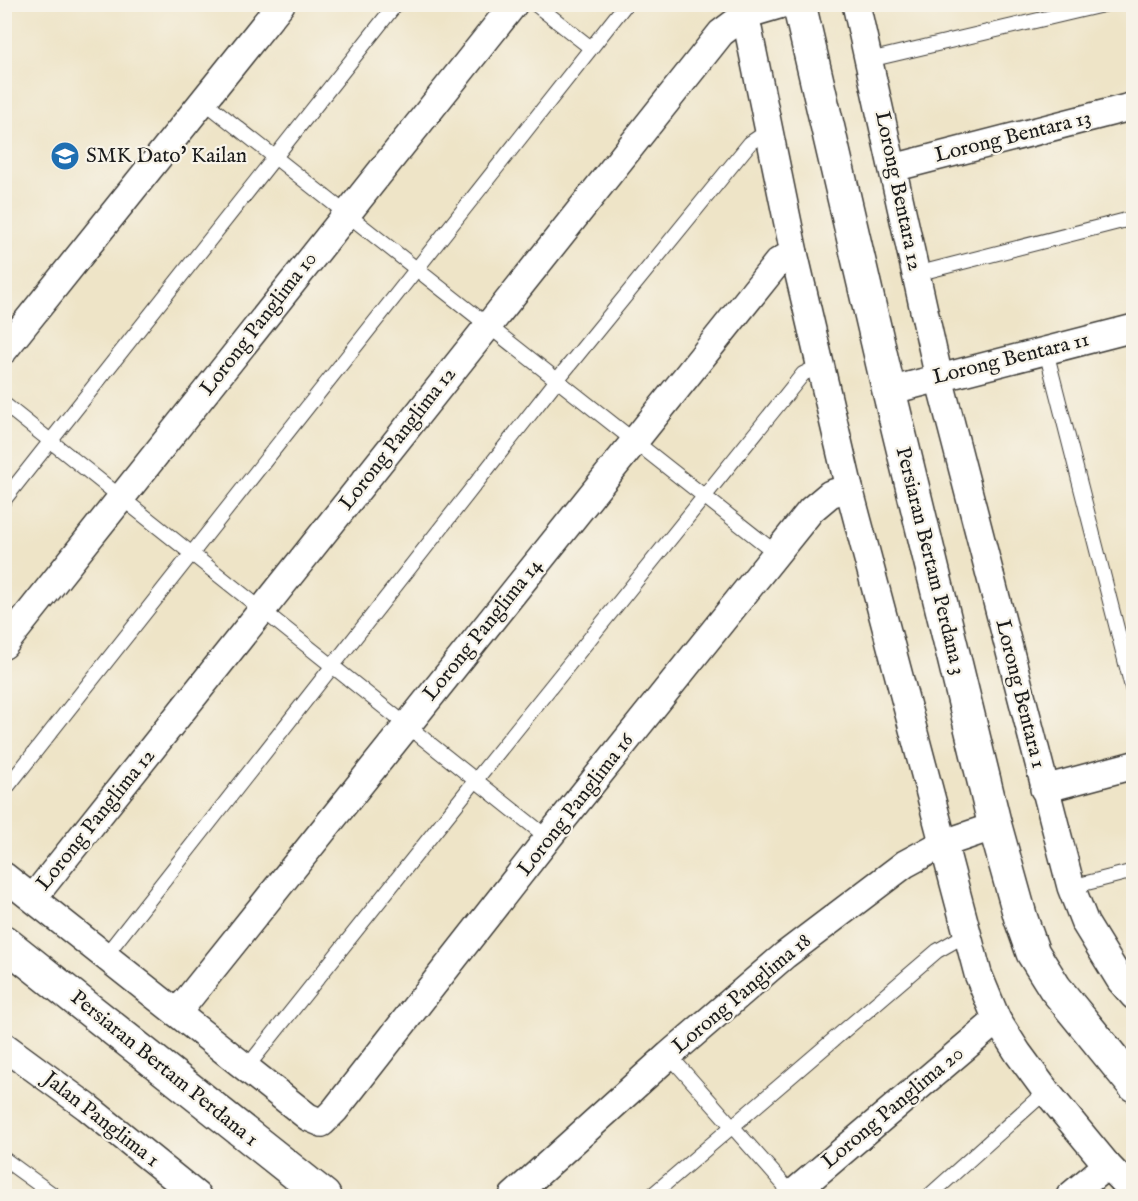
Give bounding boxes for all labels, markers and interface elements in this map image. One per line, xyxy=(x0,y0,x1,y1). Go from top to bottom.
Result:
street label: Lorong Bentara 13 xyxy=(932,104,1094,170)
street label: Lorong Bentara 12 xyxy=(868,109,928,273)
school or university icon: SMK Dato' Kailan xyxy=(49,140,81,172)
place label: SMK Dato' Kailan xyxy=(86,143,247,170)
street label: Lorong Panglima 10 xyxy=(194,247,324,401)
street label: Lorong Bentara 11 xyxy=(930,326,1092,392)
street label: Lorong Panglima 12 xyxy=(333,362,463,516)
street label: Persiaran Bertam Perdana 3 xyxy=(889,444,971,678)
street label: Lorong Panglima 14 xyxy=(417,553,549,707)
street label: Lorong Bentara 1 xyxy=(988,617,1052,771)
street label: Lorong Panglima 16 xyxy=(512,727,641,882)
street label: Lorong Panglima 12 xyxy=(30,743,162,897)
street label: Lorong Panglima 18 xyxy=(667,928,817,1060)
street label: Persiaran Bertam Perdana 1 xyxy=(64,985,264,1153)
street label: Lorong Panglima 20 xyxy=(816,1041,970,1175)
street label: Jalan Panglima 1 xyxy=(36,1065,165,1174)

